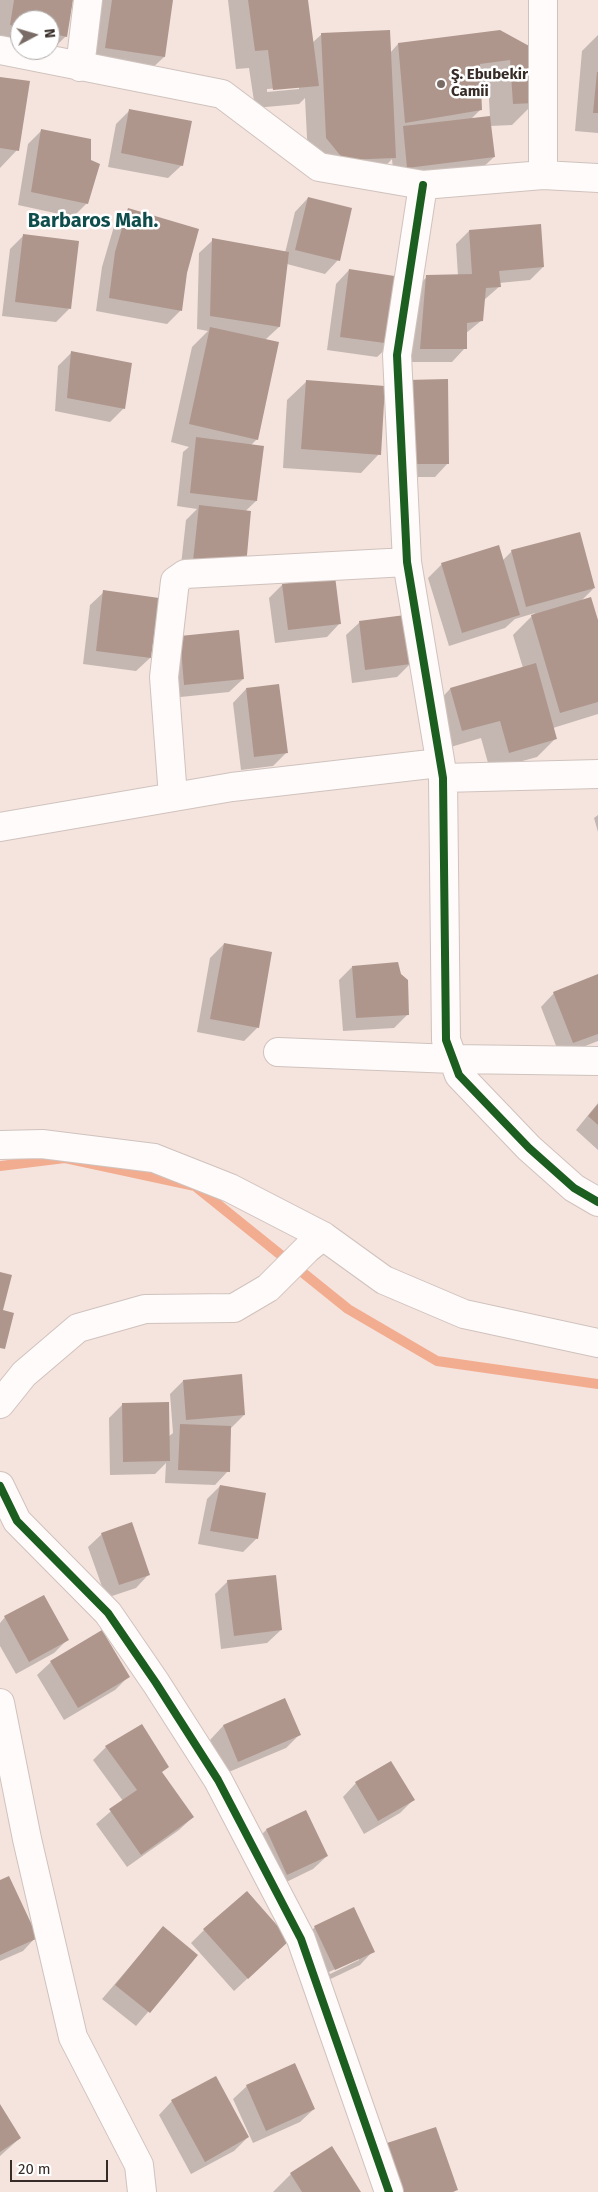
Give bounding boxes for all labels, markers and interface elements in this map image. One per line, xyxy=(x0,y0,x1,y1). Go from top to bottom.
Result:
north arrow xyxy=(10,10,60,60)
text: N xyxy=(40,28,58,39)
place label: Ş. Ebubekir Camii xyxy=(451,66,528,101)
marker: Ş. Ebubekir Camii xyxy=(435,78,447,90)
district label: Barbaros Mah. xyxy=(28,209,158,233)
scale bar xyxy=(12,2150,110,2182)
text: 20 m xyxy=(18,2160,51,2178)

